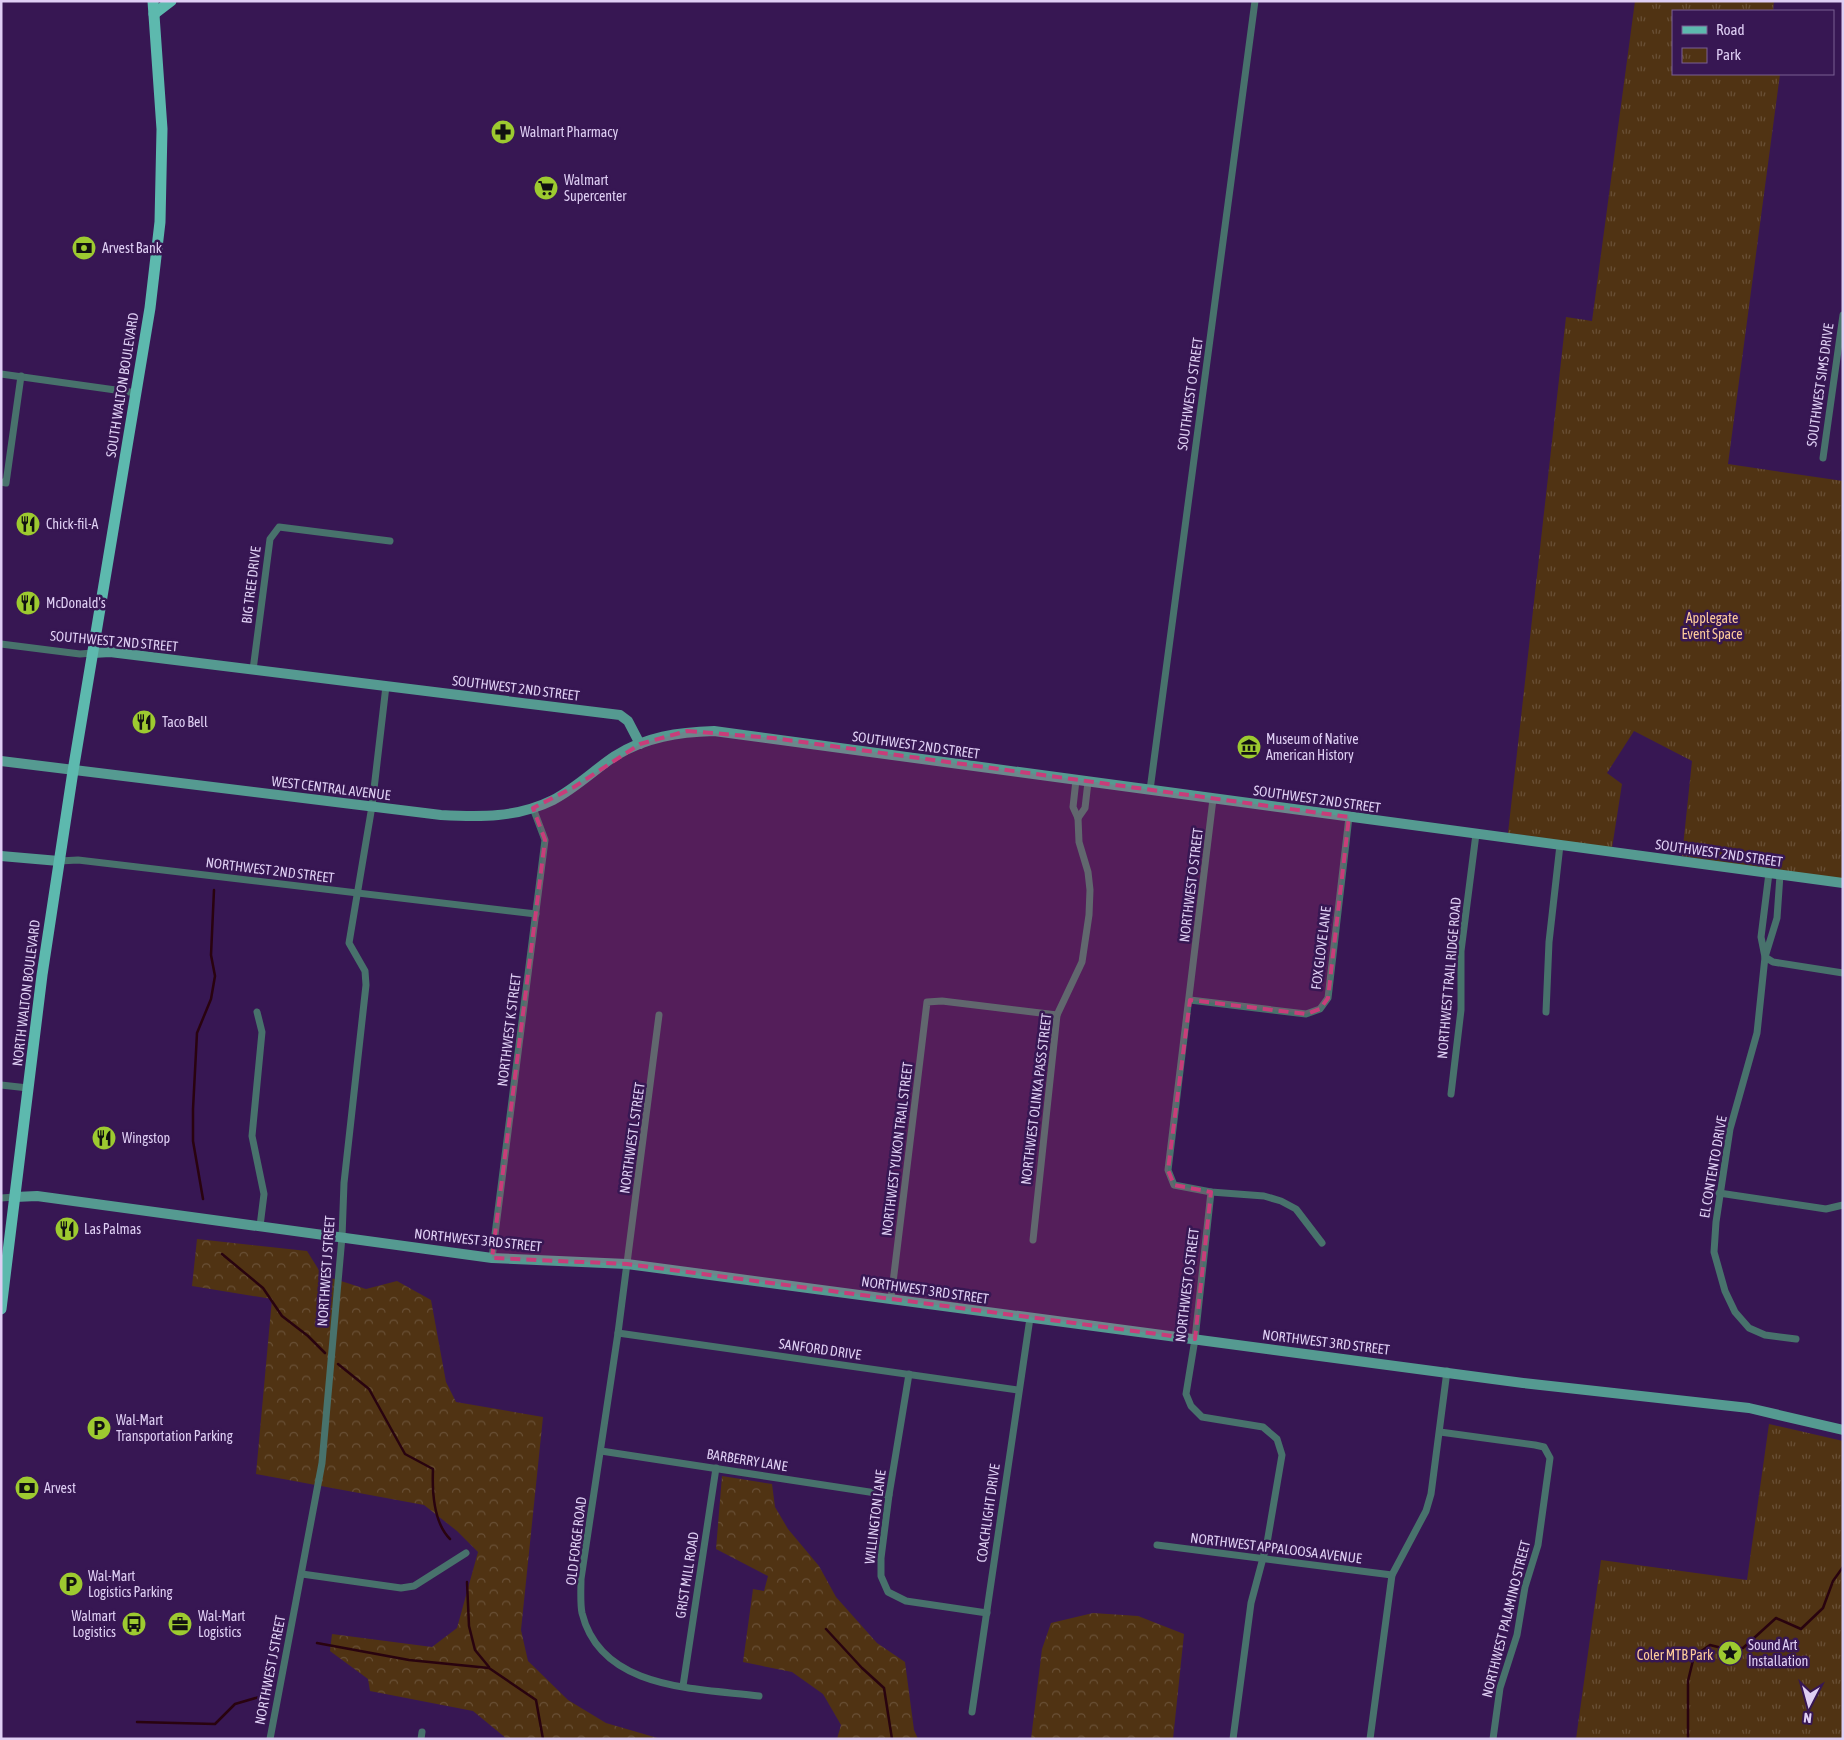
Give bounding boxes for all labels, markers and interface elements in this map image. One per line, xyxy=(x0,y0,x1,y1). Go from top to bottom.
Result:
legend xyxy=(1672,10,1834,75)
text: Road xyxy=(1716,21,1745,38)
text: Park xyxy=(1716,46,1741,63)
pharmacy icon: Walmart Pharmacy xyxy=(490,119,516,145)
place label: Walmart Pharmacy xyxy=(520,124,619,140)
place label: Walmart Supercenter xyxy=(564,172,627,204)
supermarket icon: Walmart Supercenter xyxy=(533,175,559,201)
bank icon: Arvest Bank xyxy=(71,235,97,261)
place label: Arvest Bank xyxy=(102,240,162,256)
street label: SOUTH WALTON BOULEVARD xyxy=(103,311,141,459)
street label: SOUTHWEST SIMS DRIVE xyxy=(1803,322,1837,448)
street label: SOUTHWEST O STREET xyxy=(1174,337,1206,451)
restaurant icon: Chick-fil-A xyxy=(15,511,41,537)
place label: Chick-fil-A xyxy=(46,516,98,532)
street label: BIG TREE DRIVE xyxy=(238,545,264,625)
restaurant icon: McDonald's xyxy=(15,590,41,616)
place label: McDonald's xyxy=(46,595,106,611)
park label: Applegate Event Space xyxy=(1681,610,1743,642)
street label: SOUTHWEST 2ND STREET xyxy=(49,627,179,655)
street label: SOUTHWEST 2ND STREET xyxy=(451,672,581,704)
restaurant icon: Taco Bell xyxy=(131,709,157,735)
place label: Taco Bell xyxy=(162,714,208,730)
street label: SOUTHWEST 2ND STREET xyxy=(851,728,981,762)
place label: Museum of Native American History xyxy=(1266,731,1359,763)
museum icon: Museum of Native American History xyxy=(1236,734,1262,760)
street label: WEST CENTRAL AVENUE xyxy=(271,773,391,803)
street label: SOUTHWEST 2ND STREET xyxy=(1252,782,1382,816)
street label: NORTHWEST O STREET xyxy=(1176,827,1206,943)
street label: SOUTHWEST 2ND STREET xyxy=(1654,836,1784,870)
street label: NORTHWEST 2ND STREET xyxy=(205,854,335,886)
street label: NORTHWEST TRAIL RIDGE ROAD xyxy=(1434,896,1464,1059)
street label: FOX GLOVE LANE xyxy=(1308,905,1334,990)
street label: NORTH WALTON BOULEVARD xyxy=(9,919,43,1067)
street label: NORTHWEST K STREET xyxy=(494,973,524,1087)
street label: NORTHWEST OLINKA PASS STREET xyxy=(1018,1012,1054,1186)
street label: NORTHWEST YUKON TRAIL STREET xyxy=(878,1061,916,1237)
street label: NORTHWEST L STREET xyxy=(616,1081,648,1195)
street label: EL CONTENTO DRIVE xyxy=(1696,1115,1730,1219)
restaurant icon: Wingstop xyxy=(91,1125,117,1151)
place label: Wingstop xyxy=(122,1130,171,1146)
street label: NORTHWEST J STREET xyxy=(314,1215,338,1327)
restaurant icon: Las Palmas xyxy=(54,1216,80,1242)
place label: Las Palmas xyxy=(84,1221,141,1237)
street label: NORTHWEST 3RD STREET xyxy=(413,1225,543,1255)
street label: NORTHWEST O STREET xyxy=(1172,1227,1202,1343)
street label: NORTHWEST 3RD STREET xyxy=(860,1273,990,1307)
street label: NORTHWEST 3RD STREET xyxy=(1261,1326,1391,1358)
street label: SANFORD DRIVE xyxy=(778,1335,862,1363)
place label: Wal-Mart Transportation Parking xyxy=(116,1412,233,1444)
parking icon: Wal-Mart Transportation Parking xyxy=(86,1415,112,1441)
street label: BARBERRY LANE xyxy=(705,1446,789,1474)
street label: COACHLIGHT DRIVE xyxy=(973,1463,1003,1563)
street label: WILLINGTON LANE xyxy=(861,1469,889,1565)
bank icon: Arvest xyxy=(14,1475,40,1501)
place label: Arvest xyxy=(44,1480,76,1496)
street label: OLD FORGE ROAD xyxy=(563,1496,589,1586)
street label: GRIST MILL ROAD xyxy=(672,1530,702,1619)
street label: NORTHWEST APPALOOSA AVENUE xyxy=(1189,1530,1363,1566)
street label: NORTHWEST PALAMINO STREET xyxy=(1479,1539,1533,1699)
place label: Wal-Mart Logistics Parking xyxy=(88,1568,172,1600)
parking icon: Wal-Mart Logistics Parking xyxy=(58,1571,84,1597)
place label: Walmart Logistics xyxy=(71,1608,116,1640)
place label: Wal-Mart Logistics xyxy=(198,1608,245,1640)
bus stop icon: Walmart Logistics xyxy=(121,1611,147,1637)
office icon: Wal-Mart Logistics xyxy=(167,1611,193,1637)
street label: NORTHWEST J STREET xyxy=(252,1614,288,1726)
place label: Sound Art Installation xyxy=(1748,1637,1808,1669)
place icon: Sound Art Installation xyxy=(1717,1640,1743,1666)
park label: Coler MTB Park xyxy=(1637,1647,1713,1663)
north arrow xyxy=(1784,1680,1834,1730)
text: N xyxy=(1803,1710,1813,1726)

